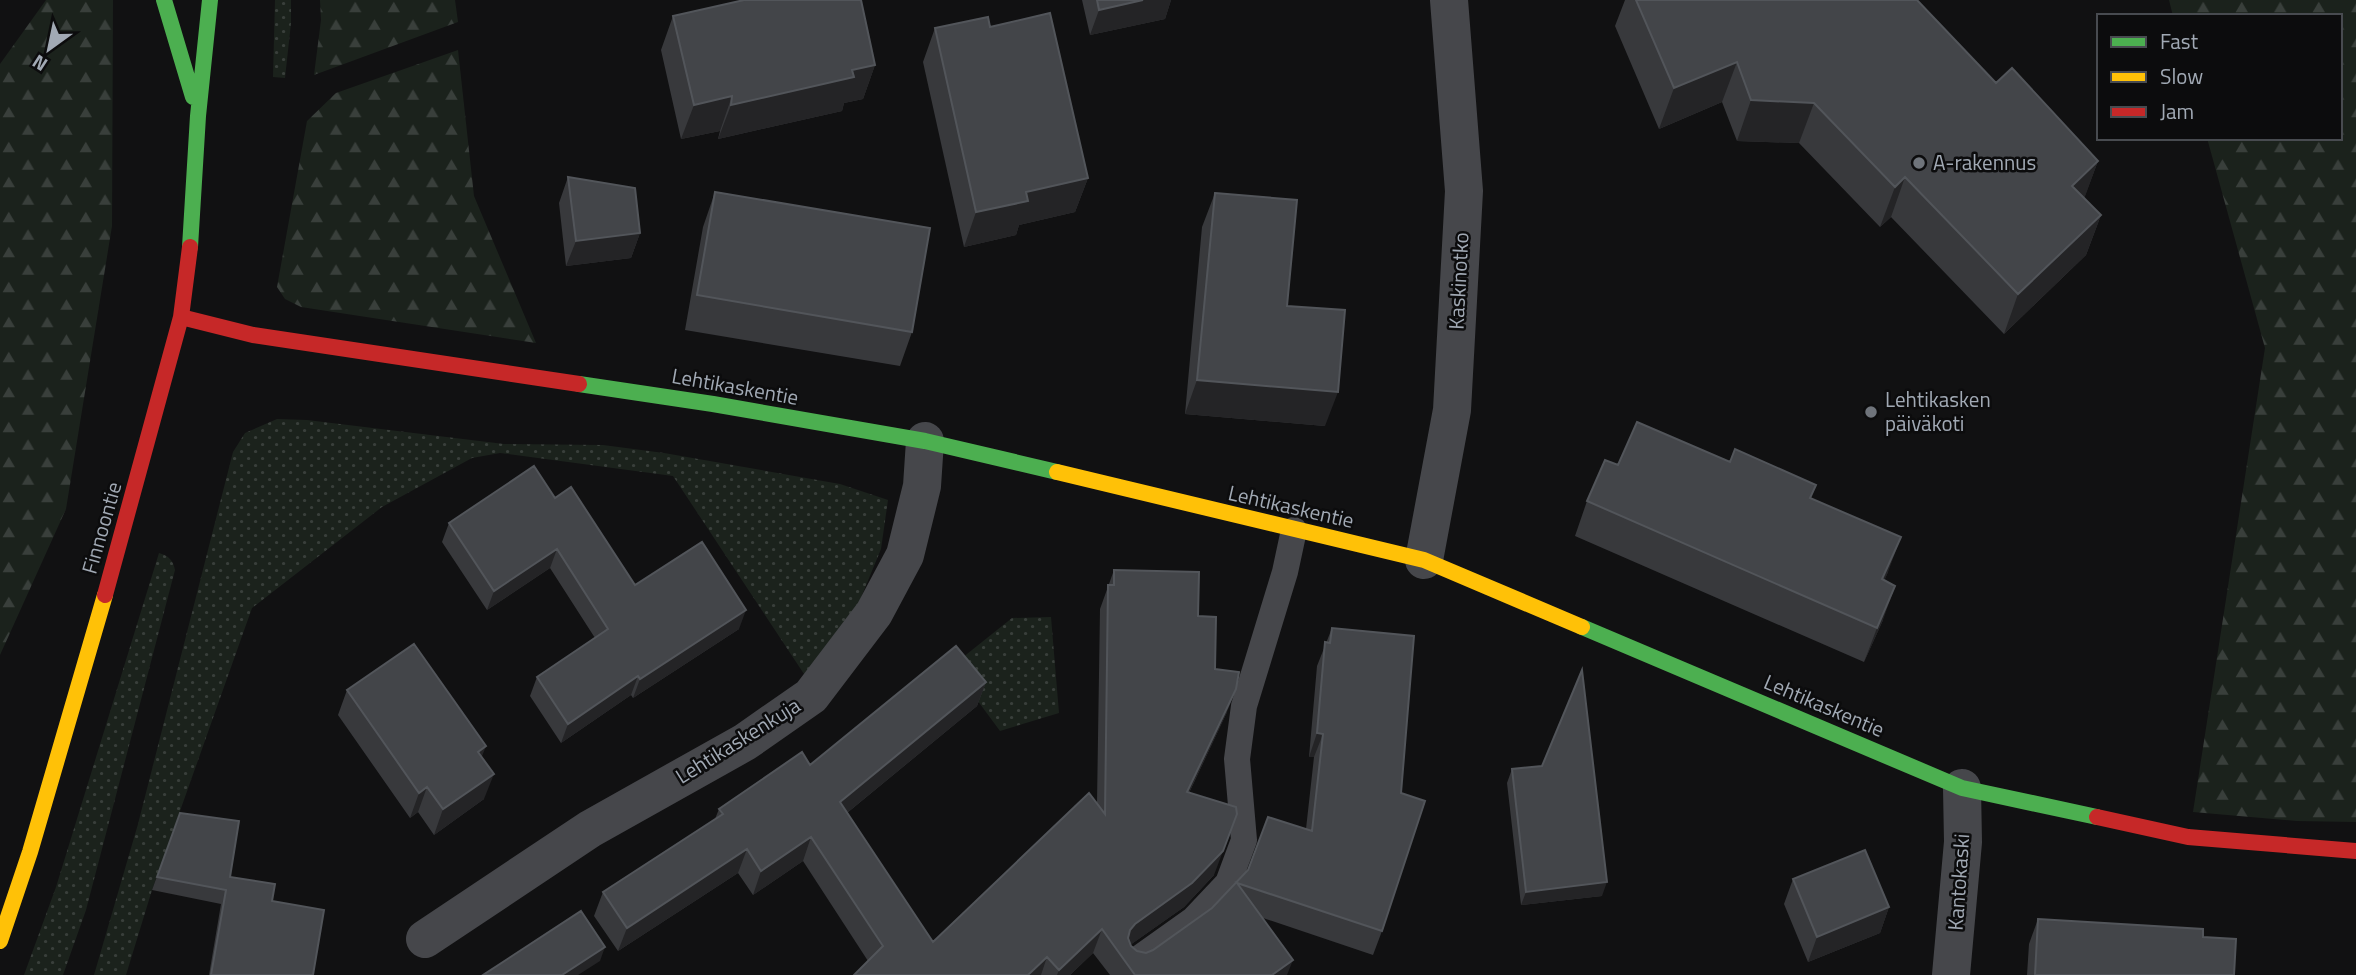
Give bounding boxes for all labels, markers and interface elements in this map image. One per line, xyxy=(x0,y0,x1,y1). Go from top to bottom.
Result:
north arrow xyxy=(14,14,84,84)
legend xyxy=(2097,14,2342,140)
text: Fast xyxy=(2160,25,2199,57)
text: N xyxy=(26,48,53,79)
text: Slow xyxy=(2160,60,2203,92)
text: Jam xyxy=(2160,95,2194,127)
place label: A-rakennus xyxy=(1933,146,2036,178)
marker: A-rakennus xyxy=(1911,155,1927,171)
street label: Kaskinotko xyxy=(1439,231,1477,330)
street label: Lehtikaskentie xyxy=(669,359,801,413)
place label: Lehtikasken päiväkoti xyxy=(1885,383,1991,439)
marker: Lehtikasken päiväkoti xyxy=(1863,404,1879,420)
street label: Lehtikaskentie xyxy=(1225,476,1357,536)
street label: Finnoontie xyxy=(73,478,129,577)
street label: Lehtikaskentie xyxy=(1759,665,1890,745)
street label: Lehtikaskenkuja xyxy=(669,689,807,791)
street label: Kantokaski xyxy=(1939,832,1977,931)

